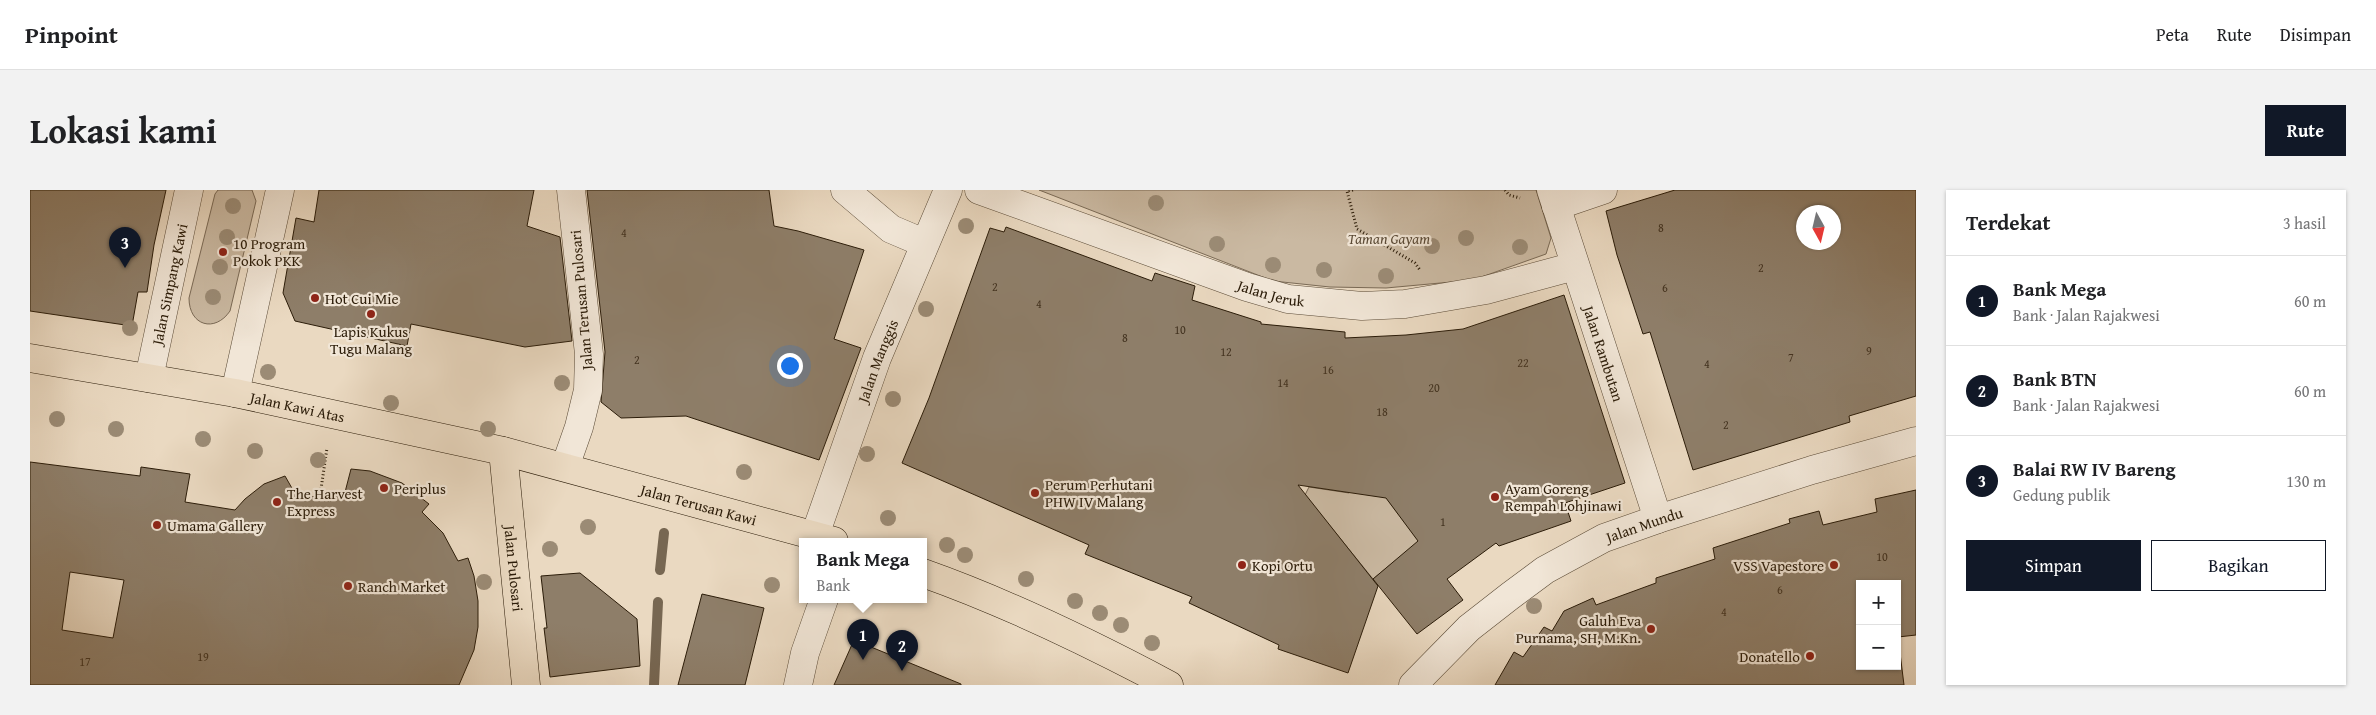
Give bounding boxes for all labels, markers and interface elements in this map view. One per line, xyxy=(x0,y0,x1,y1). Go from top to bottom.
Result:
text: Pinpoint xyxy=(25,17,118,52)
text: Peta xyxy=(2156,21,2189,48)
text: Rute xyxy=(2217,21,2252,48)
text: Disimpan xyxy=(2280,21,2351,48)
text: Lokasi kami xyxy=(30,105,217,156)
button: Rute xyxy=(2265,105,2346,156)
north arrow xyxy=(1796,205,1841,250)
text: Terdekat xyxy=(1966,207,2050,238)
text: 3 hasil xyxy=(2283,211,2326,235)
house number: 8 xyxy=(1658,219,1664,236)
street label: Jalan Simpang Kawi xyxy=(145,221,192,349)
house number: 4 xyxy=(621,224,627,241)
pin: 3 xyxy=(109,227,141,268)
park label: Taman Gayam xyxy=(1348,228,1430,249)
street label: Jalan Terusan Pulosari xyxy=(564,229,598,373)
place label: 10 Program Pokok PKK xyxy=(233,233,306,271)
marker: 10 Program Pokok PKK xyxy=(217,246,229,258)
house number: 2 xyxy=(1758,259,1764,276)
street label: Jalan Jeruk xyxy=(1233,273,1306,311)
text: Bank Mega xyxy=(2013,275,2106,303)
house number: 2 xyxy=(992,278,998,295)
house number: 6 xyxy=(1662,279,1668,296)
place label: Hot Cui Mie xyxy=(325,288,399,309)
text: 1 xyxy=(1978,289,1986,313)
text: 60 m xyxy=(2294,289,2326,313)
marker: Hot Cui Mie xyxy=(309,292,321,304)
house number: 4 xyxy=(1036,295,1042,312)
street label: Jalan Rambutan xyxy=(1578,301,1630,405)
text: Bank · Jalan Rajakwesi xyxy=(2013,303,2160,327)
marker: Lapis Kukus Tugu Malang xyxy=(365,308,377,320)
street label: Jalan Manggis xyxy=(851,316,903,407)
place label: Lapis Kukus Tugu Malang xyxy=(330,321,413,359)
house number: 10 xyxy=(1174,321,1186,338)
house number: 8 xyxy=(1122,329,1128,346)
house number: 9 xyxy=(1866,342,1872,359)
house number: 12 xyxy=(1220,343,1232,360)
house number: 7 xyxy=(1788,349,1794,366)
house number: 2 xyxy=(634,351,640,368)
your location xyxy=(777,353,803,379)
house number: 22 xyxy=(1517,354,1529,371)
house number: 4 xyxy=(1704,355,1710,372)
house number: 16 xyxy=(1322,361,1334,378)
text: Bank BTN xyxy=(2013,365,2096,393)
house number: 14 xyxy=(1277,374,1289,391)
house number: 20 xyxy=(1428,379,1440,396)
text: 2 xyxy=(1978,379,1986,403)
text: 60 m xyxy=(2294,379,2326,403)
street label: Jalan Kawi Atas xyxy=(246,386,347,427)
text: Bank · Jalan Rajakwesi xyxy=(2013,393,2160,417)
house number: 18 xyxy=(1376,403,1388,420)
house number: 2 xyxy=(1723,416,1729,433)
text: Balai RW IV Bareng xyxy=(2013,455,2176,483)
text: 3 xyxy=(1978,469,1986,493)
text: 130 m xyxy=(2286,469,2326,493)
place label: Perum Perhutani PHW IV Malang xyxy=(1045,474,1153,512)
place label: Periplus xyxy=(394,478,446,499)
street label: Jalan Terusan Kawi xyxy=(636,478,759,530)
place label: Ayam Goreng Rempah Lohjinawi xyxy=(1505,478,1622,516)
marker: Periplus xyxy=(378,482,390,494)
place label: The Harvest Express xyxy=(287,483,364,521)
text: Gedung publik xyxy=(2013,483,2110,507)
marker: Perum Perhutani PHW IV Malang xyxy=(1029,487,1041,499)
marker: Ayam Goreng Rempah Lohjinawi xyxy=(1489,491,1501,503)
marker: The Harvest Express xyxy=(271,496,283,508)
street label: Jalan Mundu xyxy=(1601,501,1686,548)
house number: 1 xyxy=(1440,513,1446,530)
place label: Umama Gallery xyxy=(167,515,264,536)
marker: Umama Gallery xyxy=(151,519,163,531)
street label: Jalan Pulosari xyxy=(500,522,529,612)
popup xyxy=(799,538,927,603)
button: Simpan xyxy=(1966,540,2141,591)
button: Bagikan xyxy=(2151,540,2326,591)
text: Bank Mega xyxy=(816,545,910,573)
house number: 10 xyxy=(1876,548,1888,565)
place label: Kopi Ortu xyxy=(1252,555,1314,576)
place label: VSS Vapestore xyxy=(1733,555,1824,576)
marker: Kopi Ortu xyxy=(1236,559,1248,571)
marker: VSS Vapestore xyxy=(1828,559,1840,571)
text: Bank xyxy=(816,573,850,597)
place label: Ranch Market xyxy=(358,576,446,597)
marker: Ranch Market xyxy=(342,580,354,592)
map controls xyxy=(1856,580,1901,670)
button: + xyxy=(1856,580,1901,625)
house number: 6 xyxy=(1777,581,1783,598)
house number: 4 xyxy=(1721,603,1727,620)
place label: Galuh Eva Purnama, SH, M.Kn. xyxy=(1516,610,1641,648)
pin: 1 xyxy=(847,619,879,660)
marker: Galuh Eva Purnama, SH, M.Kn. xyxy=(1645,623,1657,635)
button: − xyxy=(1856,625,1901,670)
pin: 2 xyxy=(886,630,918,671)
place label: Donatello xyxy=(1739,646,1800,667)
house number: 19 xyxy=(197,648,209,665)
marker: Donatello xyxy=(1804,650,1816,662)
house number: 17 xyxy=(79,653,91,670)

